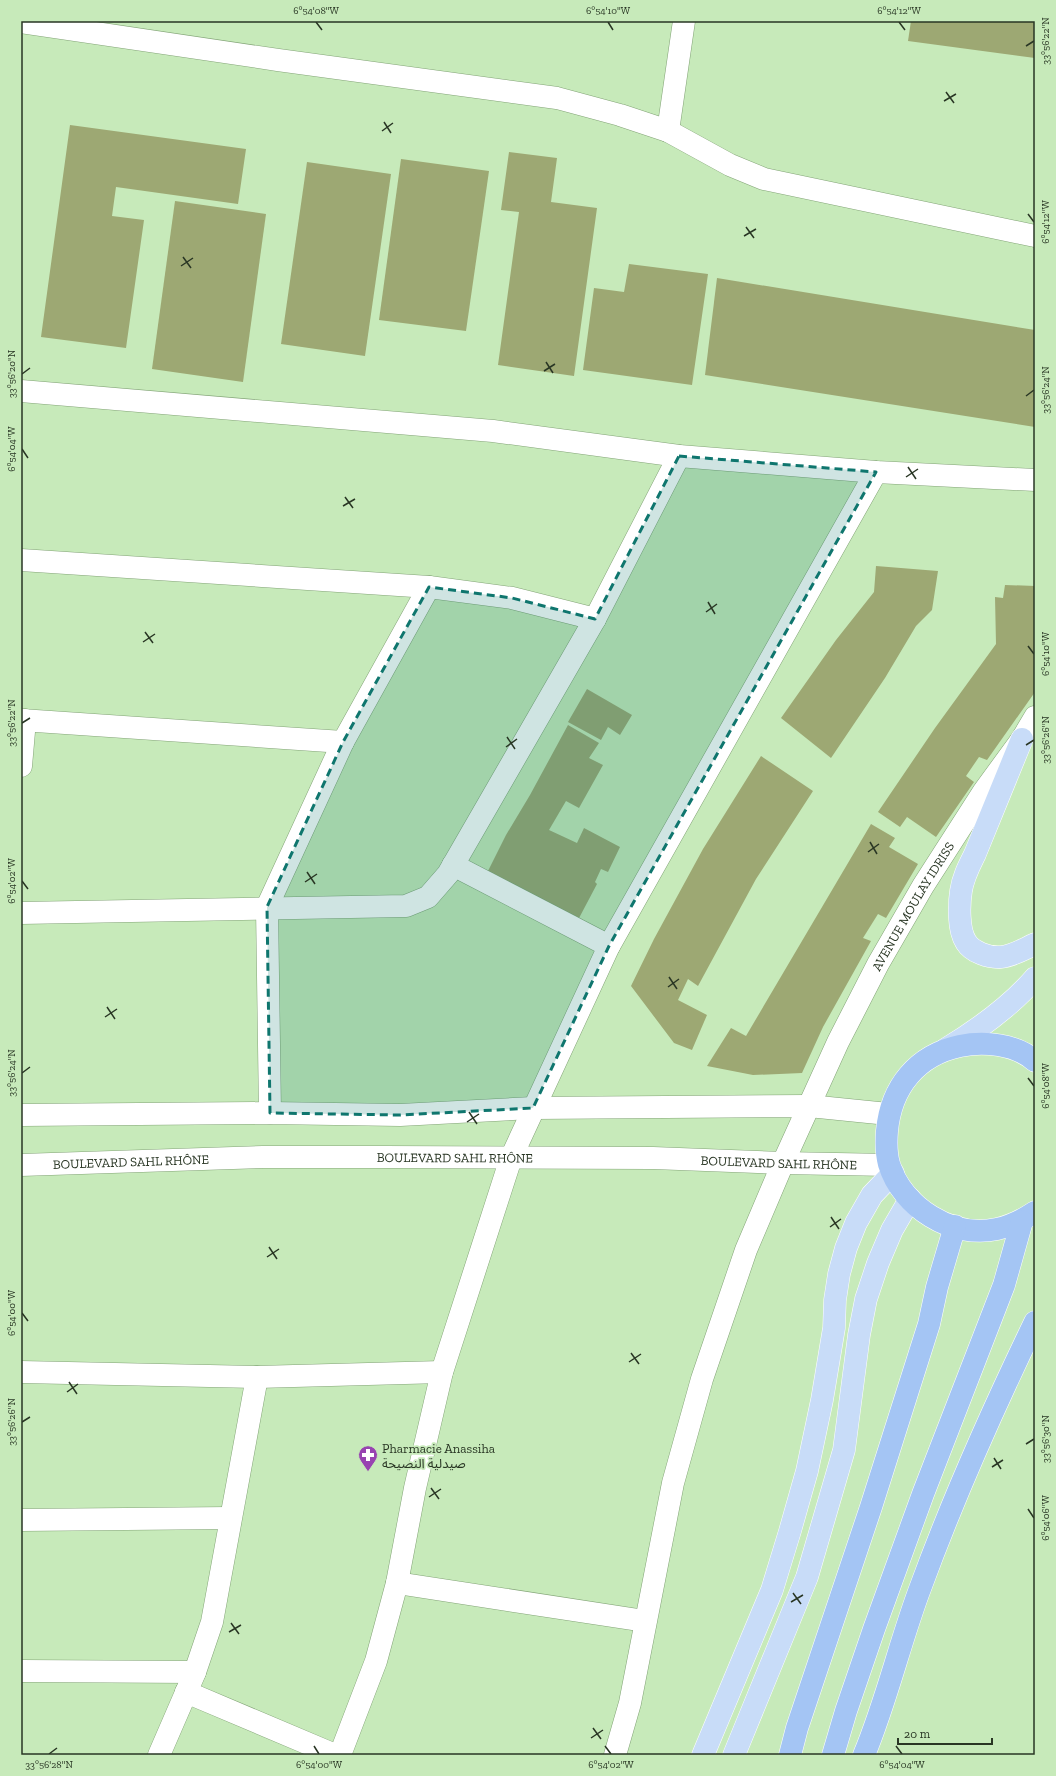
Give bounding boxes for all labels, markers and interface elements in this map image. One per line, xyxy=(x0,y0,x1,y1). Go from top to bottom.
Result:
text: 6°54'08"W xyxy=(293,5,339,17)
text: 6°54'10"W xyxy=(586,5,631,17)
text: 6°54'12"W xyxy=(877,5,921,17)
text: 33°56'22"N xyxy=(1040,17,1052,65)
text: 6°54'12"W xyxy=(1040,200,1052,244)
text: 33°56'20"N xyxy=(6,349,18,398)
text: 33°56'24"N xyxy=(1040,366,1052,414)
text: 6°54'04"W xyxy=(6,426,18,472)
text: 6°54'10"W xyxy=(1040,631,1052,676)
text: 33°56'22"N xyxy=(6,699,18,747)
text: 33°56'26"N xyxy=(1040,716,1052,764)
street label: AVENUE MOULAY IDRISS xyxy=(869,839,957,973)
text: 6°54'02"W xyxy=(6,858,18,904)
text: 33°56'24"N xyxy=(6,1049,18,1097)
text: 6°54'08"W xyxy=(1040,1063,1052,1109)
street label: BOULEVARD SAHL RHÔNE xyxy=(377,1150,533,1166)
street label: BOULEVARD SAHL RHÔNE xyxy=(53,1152,210,1172)
street label: BOULEVARD SAHL RHÔNE xyxy=(700,1153,857,1172)
text: 6°54'00"W xyxy=(6,1289,18,1336)
text: 33°56'26"N xyxy=(6,1398,18,1446)
text: 33°56'30"N xyxy=(1040,1414,1052,1463)
place label: Pharmacie Anassiha صيدلية النصيحة xyxy=(382,1441,496,1471)
pharmacy icon: Pharmacie Anassiha صيدلية النصيحة xyxy=(357,1444,379,1472)
text: 6°54'06"W xyxy=(1040,1495,1052,1541)
scale bar xyxy=(898,1720,992,1746)
text: 20 m xyxy=(904,1727,931,1741)
text: 33°56'28"N xyxy=(25,1759,73,1771)
text: 6°54'00"W xyxy=(296,1759,343,1771)
text: 6°54'02"W xyxy=(588,1759,634,1771)
text: 6°54'04"W xyxy=(879,1759,925,1771)

